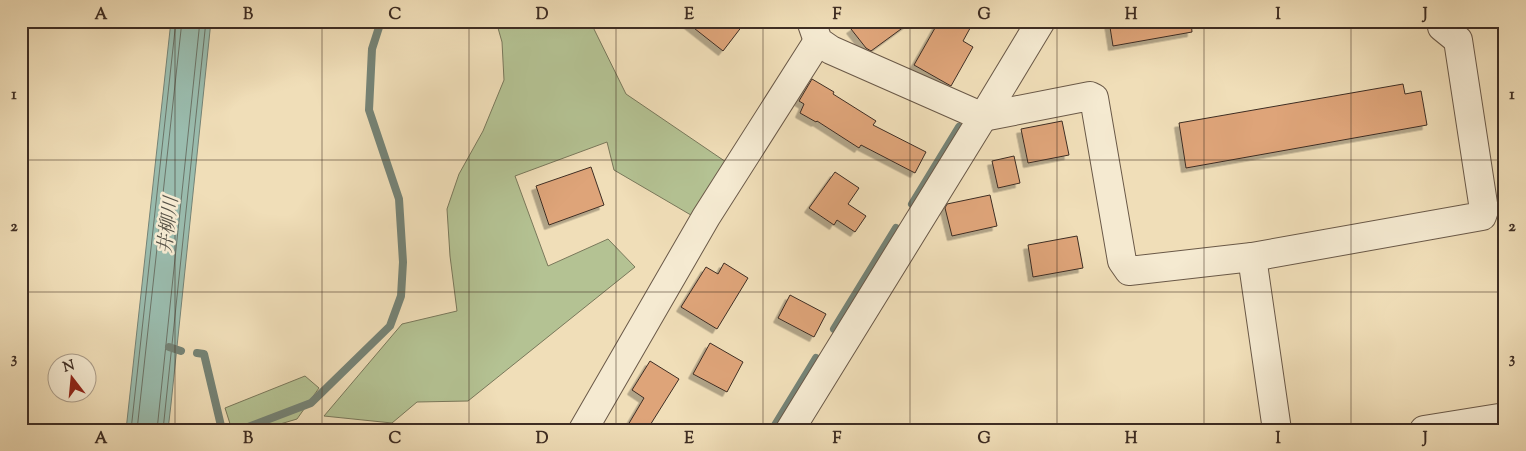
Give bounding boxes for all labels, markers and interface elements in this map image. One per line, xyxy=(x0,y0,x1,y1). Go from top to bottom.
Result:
text: A xyxy=(95,4,108,27)
text: B xyxy=(243,4,253,27)
text: C xyxy=(389,4,402,27)
text: D xyxy=(536,4,549,27)
text: E xyxy=(684,4,694,27)
text: F xyxy=(833,4,842,27)
text: G xyxy=(977,4,991,27)
text: H xyxy=(1125,4,1138,27)
text: I xyxy=(1275,4,1281,27)
text: J xyxy=(1421,4,1428,27)
text: 1 xyxy=(11,84,17,107)
text: 1 xyxy=(1509,84,1515,107)
water label: 井柳川 xyxy=(153,193,187,255)
text: 2 xyxy=(10,216,18,239)
text: 2 xyxy=(1508,216,1516,239)
text: 3 xyxy=(11,348,18,371)
text: 3 xyxy=(1509,348,1516,371)
north arrow xyxy=(48,354,98,404)
text: N xyxy=(61,356,77,379)
text: A xyxy=(95,428,108,451)
text: B xyxy=(243,428,253,451)
text: C xyxy=(389,428,402,451)
text: D xyxy=(536,428,549,451)
text: E xyxy=(684,428,694,451)
text: F xyxy=(833,428,842,451)
text: G xyxy=(977,428,991,451)
text: H xyxy=(1125,428,1138,451)
text: I xyxy=(1275,428,1281,451)
text: J xyxy=(1421,428,1428,451)

